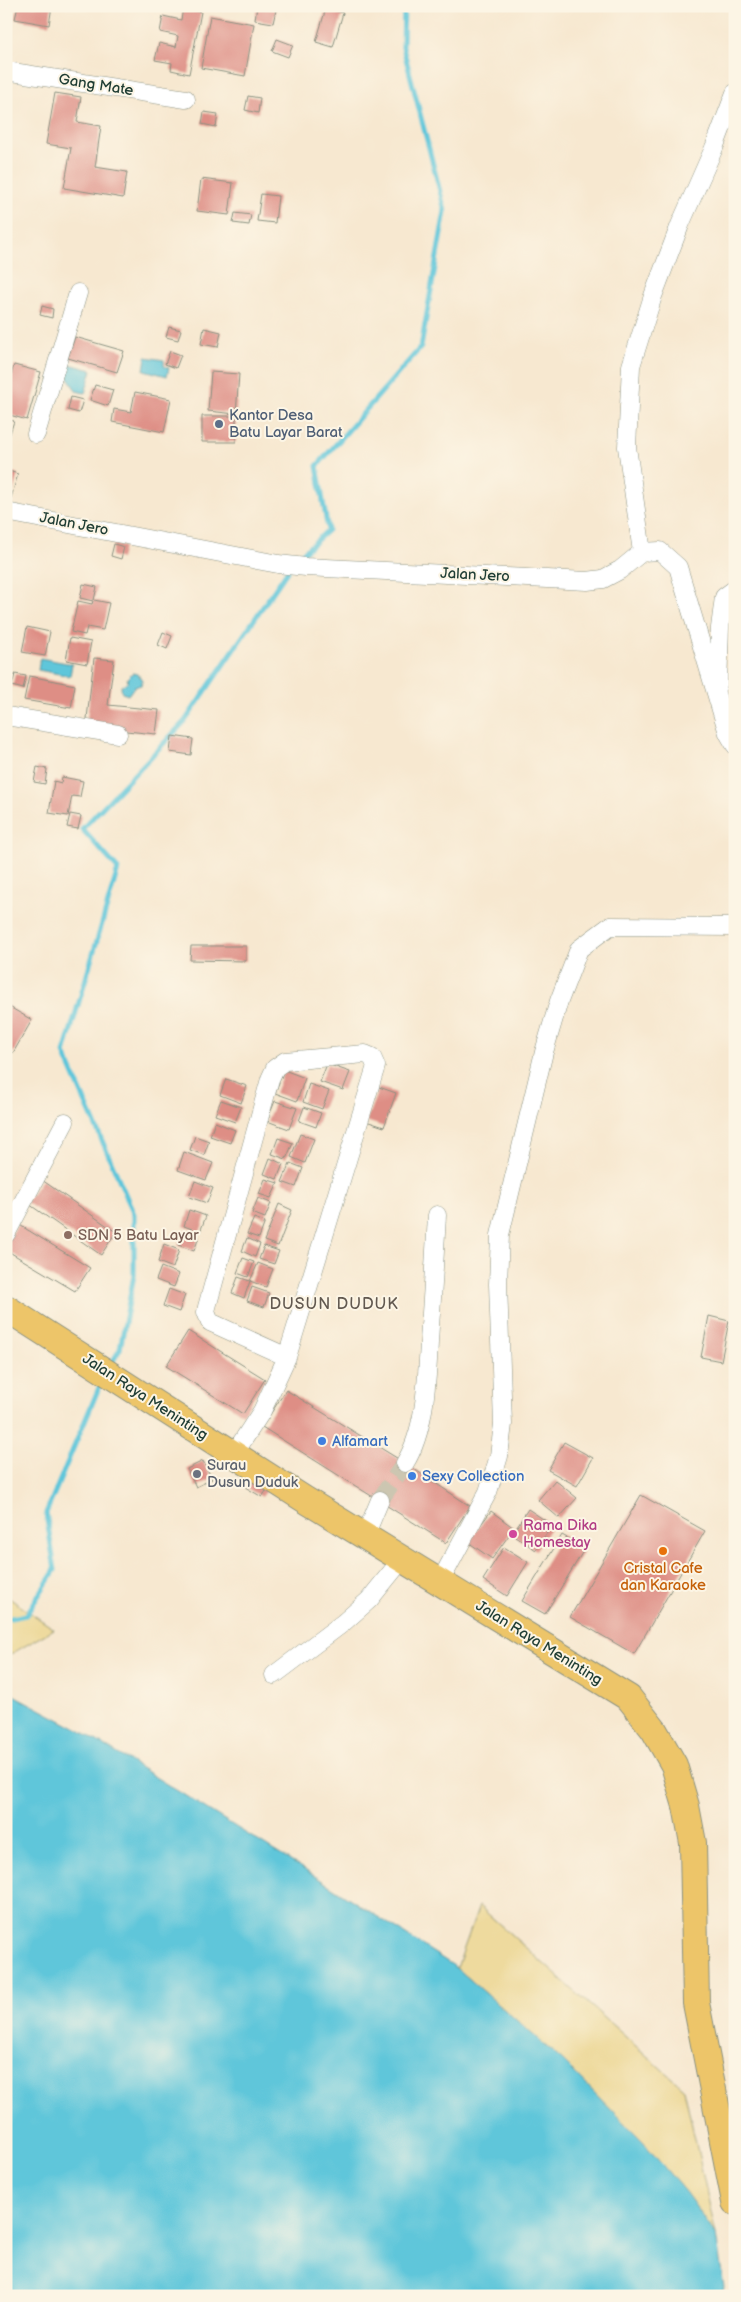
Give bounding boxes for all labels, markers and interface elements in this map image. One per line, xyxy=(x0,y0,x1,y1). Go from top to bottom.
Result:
street label: Gang Mate xyxy=(57,70,135,100)
place label: Kantor Desa Batu Layar Barat xyxy=(229,406,343,442)
marker: Kantor Desa Batu Layar Barat xyxy=(213,418,225,430)
street label: Jalan Jero xyxy=(38,508,110,540)
street label: Jalan Jero xyxy=(440,564,510,586)
place label: SDN 5 Batu Layar xyxy=(78,1226,199,1245)
marker: SDN 5 Batu Layar xyxy=(62,1229,74,1241)
district label: DUSUN DUDUK xyxy=(269,1295,399,1314)
street label: Jalan Raya Meninting xyxy=(79,1349,211,1445)
place label: Alfamart xyxy=(332,1432,389,1451)
marker: Alfamart xyxy=(316,1435,328,1447)
place label: Surau Dusun Duduk xyxy=(207,1456,299,1492)
place label: Sexy Collection xyxy=(422,1467,525,1486)
marker: Surau Dusun Duduk xyxy=(191,1468,203,1480)
marker: Sexy Collection xyxy=(406,1470,418,1482)
place label: Rama Dika Homestay xyxy=(523,1516,597,1552)
marker: Rama Dika Homestay xyxy=(507,1528,519,1540)
marker: Cristal Cafe dan Karaoke xyxy=(657,1545,669,1557)
place label: Cristal Cafe dan Karaoke xyxy=(620,1559,706,1595)
street label: Jalan Raya Meninting xyxy=(472,1596,606,1690)

